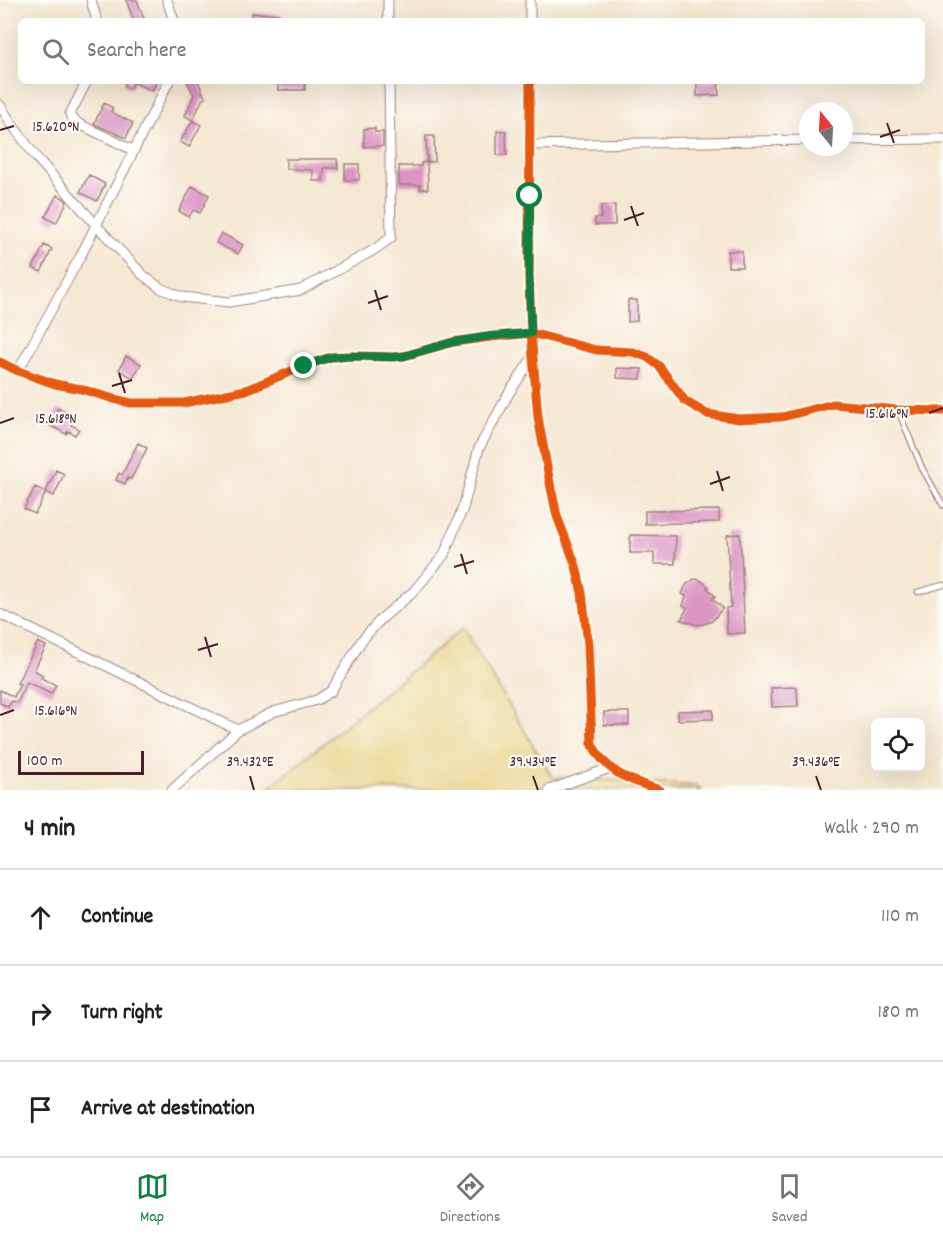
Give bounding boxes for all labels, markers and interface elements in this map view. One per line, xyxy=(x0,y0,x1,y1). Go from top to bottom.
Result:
search box xyxy=(18,18,925,84)
icon: search xyxy=(39,35,72,68)
text: Search here xyxy=(87,36,186,67)
north arrow xyxy=(799,102,853,156)
text: 15.620°N xyxy=(32,117,80,139)
route start xyxy=(516,182,542,208)
route end xyxy=(290,352,316,378)
text: 15.616°N xyxy=(866,404,908,426)
text: 15.618°N xyxy=(35,409,77,431)
text: 15.616°N xyxy=(35,701,77,723)
map controls xyxy=(871,718,925,772)
button: locate xyxy=(871,718,925,772)
scale bar xyxy=(18,748,144,776)
text: 100 m xyxy=(27,750,63,773)
text: 39.432°E xyxy=(226,752,274,774)
text: 39.434°E xyxy=(510,752,557,774)
text: 39.436°E xyxy=(792,752,840,774)
text: 4 min xyxy=(24,811,75,848)
text: Walk · 290 m xyxy=(824,815,919,843)
icon: ahead xyxy=(24,901,57,934)
text: Continue xyxy=(81,902,153,933)
text: 110 m xyxy=(881,903,919,931)
icon: right xyxy=(24,997,57,1030)
text: Turn right xyxy=(81,998,163,1029)
text: 180 m xyxy=(877,999,919,1027)
icon: arrive xyxy=(24,1093,57,1126)
text: Arrive at destination xyxy=(81,1094,255,1125)
tab: Map xyxy=(136,1170,169,1229)
tab: Directions xyxy=(440,1170,500,1229)
tab: Saved xyxy=(772,1170,807,1229)

